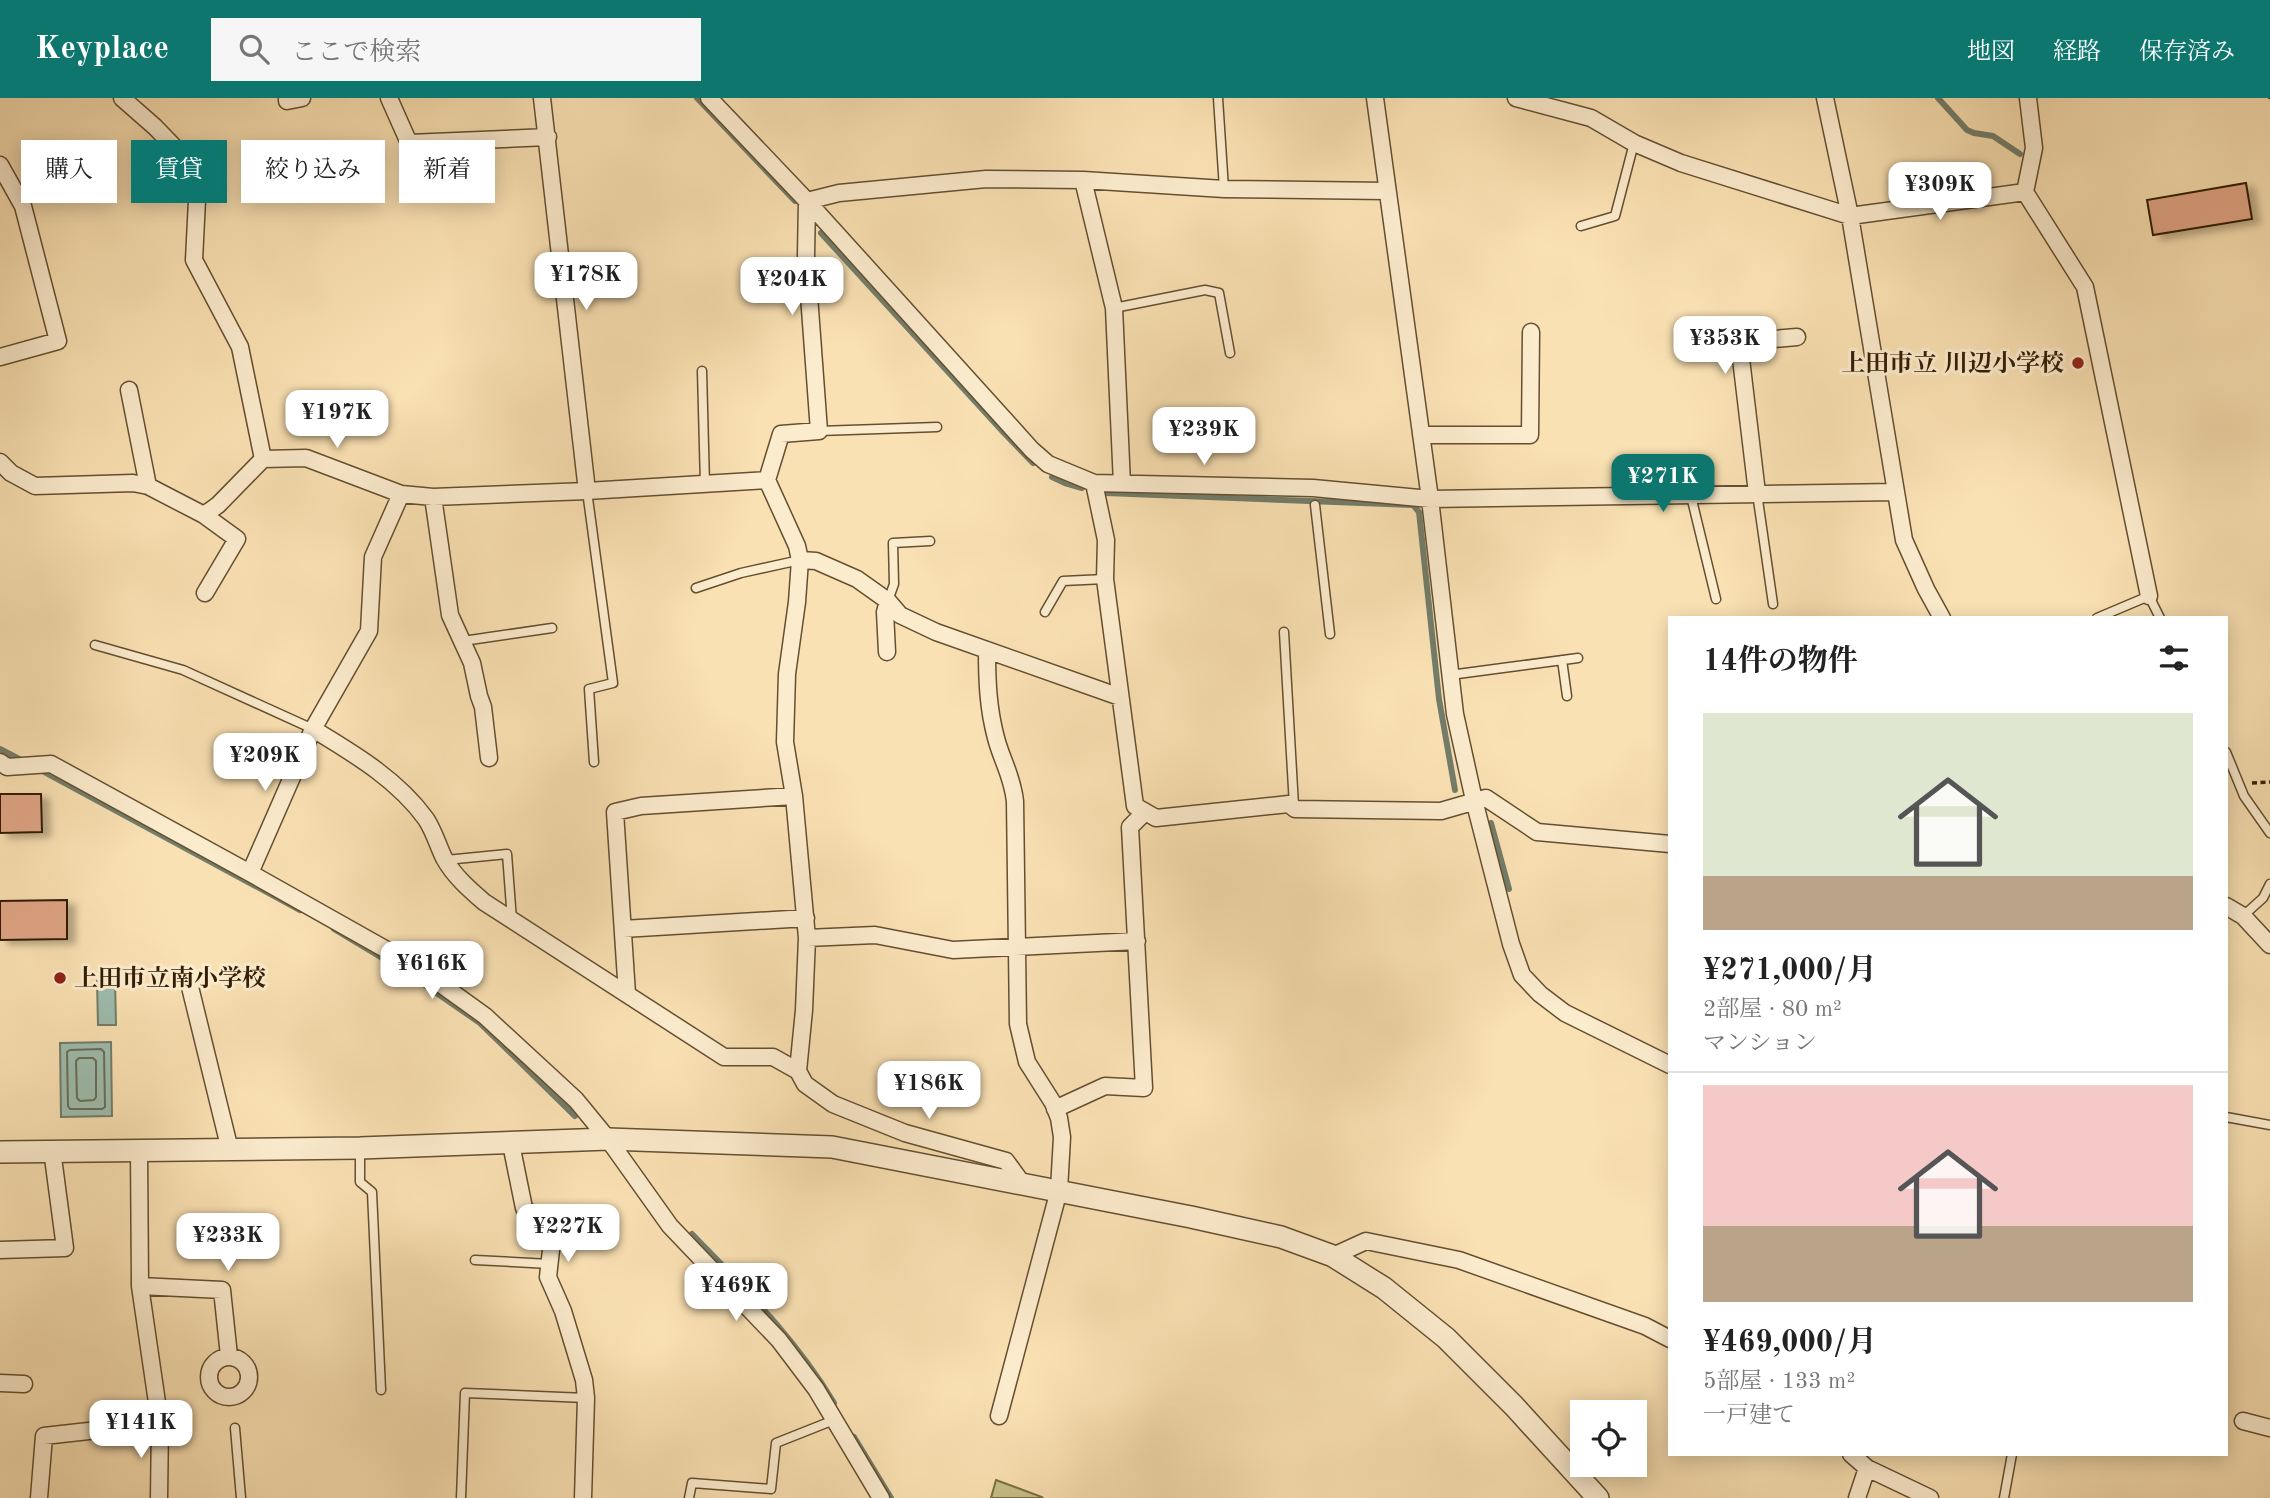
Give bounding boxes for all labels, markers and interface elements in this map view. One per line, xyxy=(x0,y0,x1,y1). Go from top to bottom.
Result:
search box xyxy=(211,18,701,81)
icon: search xyxy=(235,30,273,68)
text: Keyplace xyxy=(35,33,169,66)
text: ここで検索 xyxy=(291,40,421,66)
text: 地図 xyxy=(1967,41,2015,65)
text: 経路 xyxy=(2053,41,2101,65)
text: 保存済み xyxy=(2139,41,2235,65)
chip: 購入 xyxy=(21,140,117,203)
chip: 賃貸 xyxy=(131,140,227,203)
chip: 絞り込み xyxy=(241,140,385,203)
chip: 新着 xyxy=(399,140,495,203)
pin: ¥309K xyxy=(1891,162,1989,222)
text: ¥309K xyxy=(1904,173,1976,196)
pin: ¥178K xyxy=(537,252,635,312)
pin: ¥204K xyxy=(743,258,841,317)
text: ¥178K xyxy=(550,263,622,286)
text: ¥204K xyxy=(756,268,828,291)
pin: ¥353K xyxy=(1676,316,1774,376)
text: ¥353K xyxy=(1689,327,1761,350)
place label: 上田市立 川辺小学校 xyxy=(1841,350,2064,377)
marker: 上田市立 川辺小学校 xyxy=(2070,355,2086,371)
pin: ¥197K xyxy=(288,390,386,450)
text: ¥197K xyxy=(301,401,373,424)
pin: ¥239K xyxy=(1155,408,1253,467)
text: ¥239K xyxy=(1168,418,1240,441)
pin: ¥271K xyxy=(1614,454,1712,514)
text: ¥271K xyxy=(1627,465,1699,488)
icon: filters xyxy=(2155,639,2193,677)
text: 14件の物件 xyxy=(1703,647,1858,677)
pin: ¥209K xyxy=(216,734,314,793)
text: ¥209K xyxy=(229,744,301,767)
icon: home xyxy=(1885,759,2011,885)
pin: ¥616K xyxy=(383,942,481,1001)
text: ¥616K xyxy=(396,952,468,975)
text: ¥271,000/月 xyxy=(1703,956,1877,986)
place label: 上田市立南小学校 xyxy=(74,965,266,992)
marker: 上田市立南小学校 xyxy=(52,970,68,986)
text: 2部屋 · 80 m² xyxy=(1703,998,1842,1021)
text: マンション xyxy=(1703,1032,1817,1055)
pin: ¥186K xyxy=(880,1062,978,1121)
text: ¥186K xyxy=(893,1072,965,1095)
icon: home xyxy=(1885,1131,2011,1257)
pin: ¥227K xyxy=(519,1204,617,1264)
pin: ¥233K xyxy=(179,1214,277,1273)
text: ¥227K xyxy=(532,1215,604,1238)
text: ¥233K xyxy=(192,1224,264,1247)
pin: ¥469K xyxy=(687,1264,785,1323)
text: ¥469K xyxy=(700,1274,772,1297)
text: ¥469,000/月 xyxy=(1703,1328,1877,1358)
text: 5部屋 · 133 m² xyxy=(1703,1370,1855,1393)
pin: ¥141K xyxy=(92,1400,190,1460)
map controls xyxy=(1570,1400,1647,1477)
button: locate xyxy=(1570,1400,1647,1477)
text: 一戸建て xyxy=(1703,1404,1795,1427)
text: ¥141K xyxy=(105,1411,177,1434)

